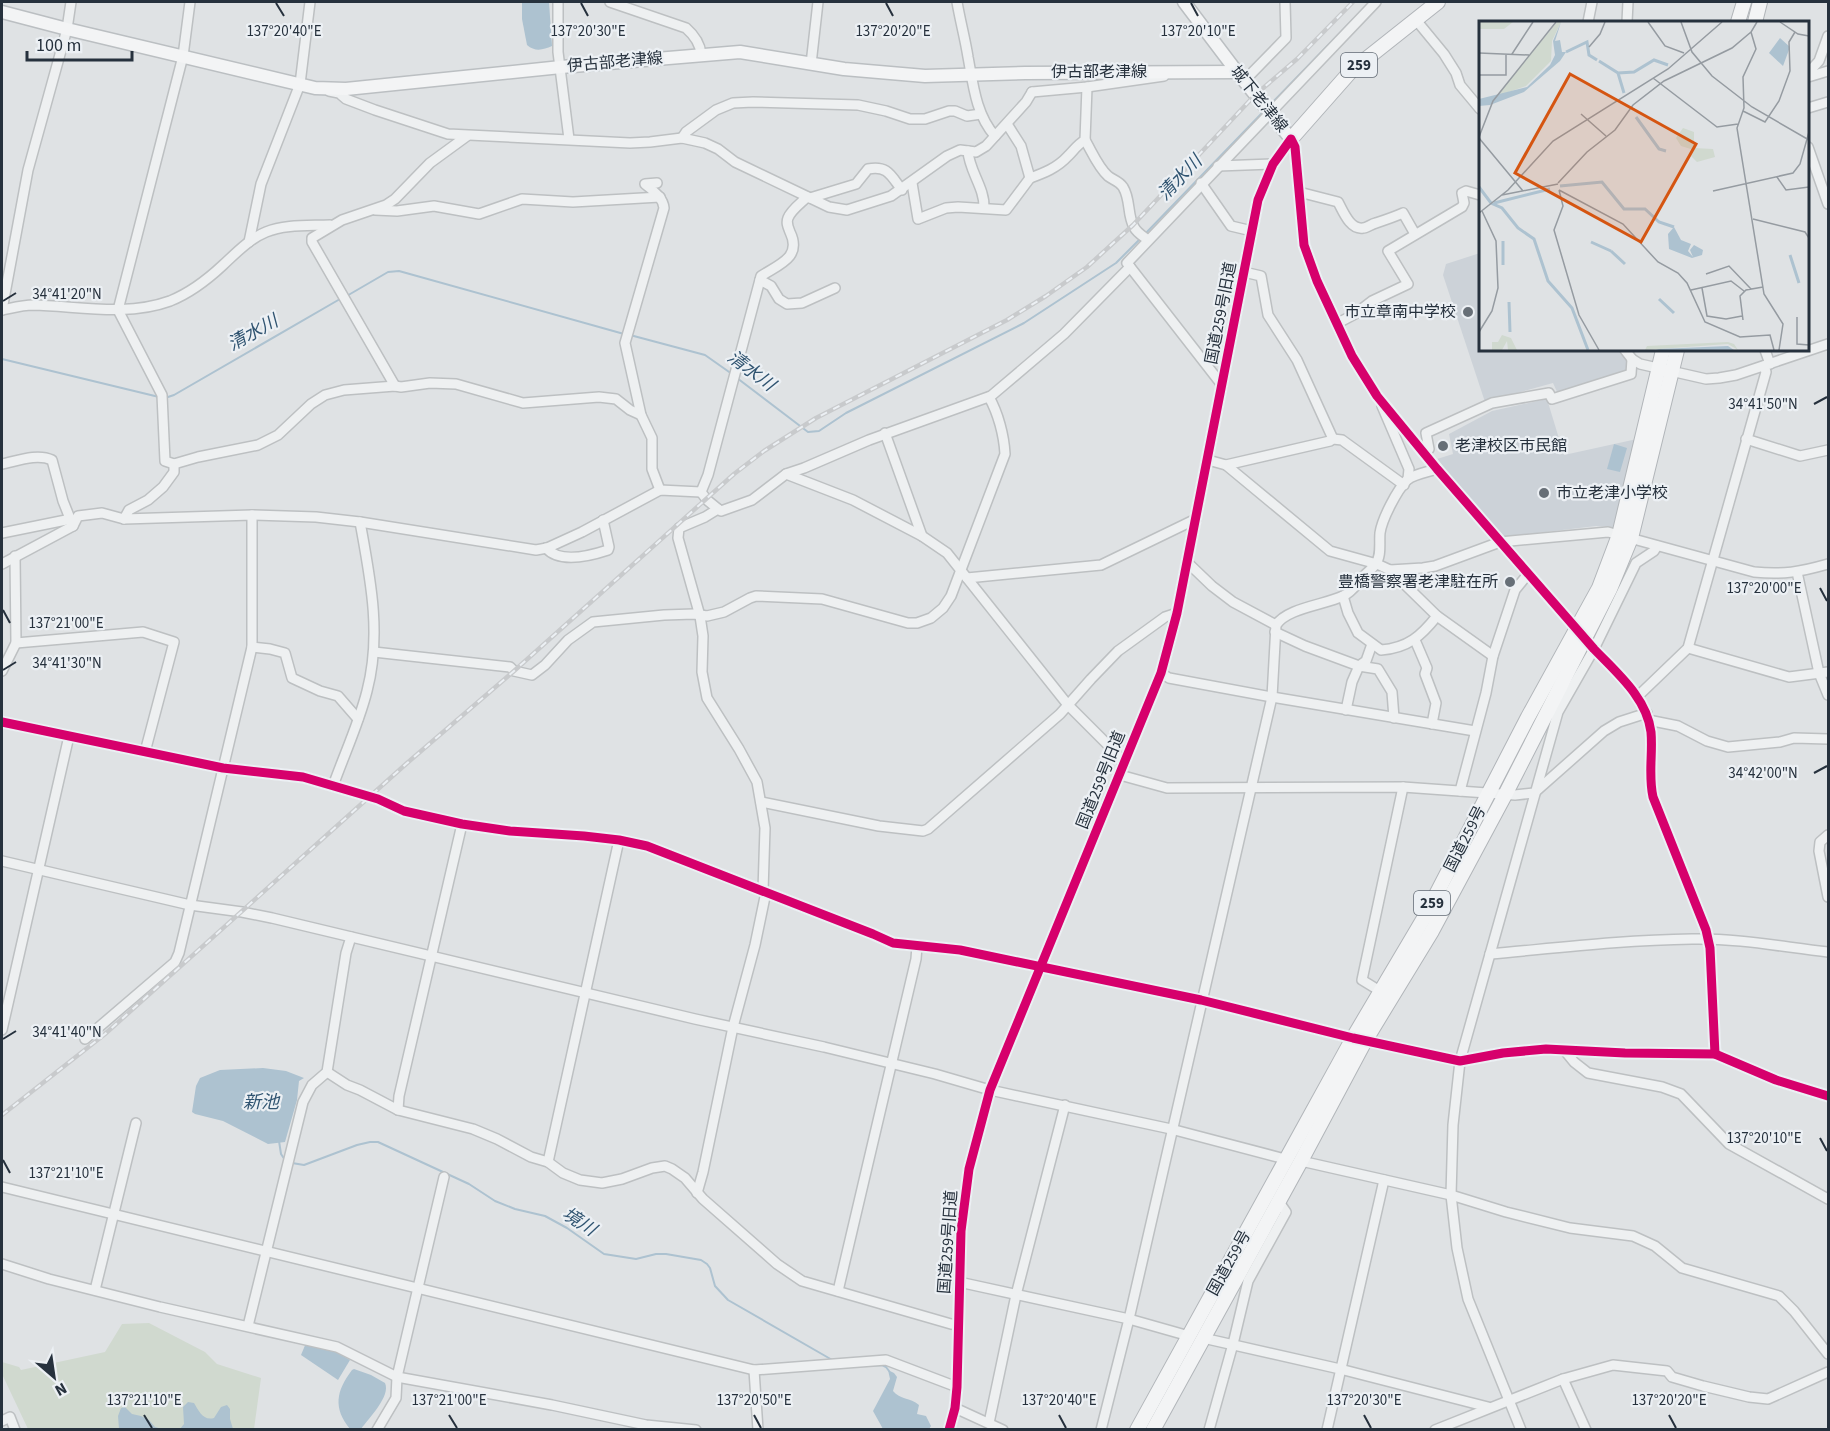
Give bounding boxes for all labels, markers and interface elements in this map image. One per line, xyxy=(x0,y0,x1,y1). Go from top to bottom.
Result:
text: 137°20'40"E xyxy=(246,21,322,42)
text: 137°20'30"E xyxy=(550,21,626,42)
text: 137°20'20"E xyxy=(855,21,931,42)
text: 137°20'10"E xyxy=(1160,21,1236,42)
inset map xyxy=(1479,21,1809,351)
scale bar xyxy=(27,24,132,62)
text: 100 m xyxy=(36,33,81,58)
street label: 伊古部老津線 xyxy=(566,47,664,77)
road number: 259 xyxy=(1341,53,1377,77)
street label: 伊古部老津線 xyxy=(1051,61,1147,83)
street label: 城下老津線 xyxy=(1225,61,1293,137)
water label: 清水川 xyxy=(1152,148,1209,206)
street label: 国道259号旧道 xyxy=(1200,260,1242,366)
text: 34°41'20"N xyxy=(32,284,102,305)
place label: 市立章南中学校 xyxy=(1344,301,1456,323)
marker: 市立章南中学校 xyxy=(1461,305,1475,319)
water label: 清水川 xyxy=(223,308,284,357)
water label: 清水川 xyxy=(722,345,782,398)
text: 34°41'50"N xyxy=(1728,394,1798,415)
place label: 老津校区市民館 xyxy=(1455,435,1567,457)
marker: 老津校区市民館 xyxy=(1436,439,1450,453)
place label: 市立老津小学校 xyxy=(1556,482,1668,504)
marker: 市立老津小学校 xyxy=(1537,486,1551,500)
place label: 豊橋警察署老津駐在所 xyxy=(1338,571,1498,593)
marker: 豊橋警察署老津駐在所 xyxy=(1503,575,1517,589)
text: 137°20'00"E xyxy=(1726,578,1802,599)
text: 137°21'00"E xyxy=(28,613,104,634)
text: 34°41'30"N xyxy=(32,653,102,674)
street label: 国道259号旧道 xyxy=(1071,728,1131,832)
text: 34°42'00"N xyxy=(1728,763,1798,784)
street label: 国道259号 xyxy=(1439,802,1491,876)
road number: 259 xyxy=(1414,891,1450,915)
text: 34°41'40"N xyxy=(32,1022,102,1043)
water label: 新池 xyxy=(243,1090,281,1115)
text: 137°20'10"E xyxy=(1726,1128,1802,1149)
text: 137°21'10"E xyxy=(28,1163,104,1184)
street label: 国道259号旧道 xyxy=(933,1189,963,1295)
water label: 境川 xyxy=(557,1202,603,1243)
street label: 国道259号 xyxy=(1202,1226,1256,1300)
north arrow xyxy=(24,1347,84,1407)
text: N xyxy=(51,1377,71,1401)
text: 137°21'10"E xyxy=(106,1390,182,1411)
text: 137°21'00"E xyxy=(411,1390,487,1411)
text: 137°20'50"E xyxy=(716,1390,792,1411)
text: 137°20'40"E xyxy=(1021,1390,1097,1411)
text: 137°20'30"E xyxy=(1326,1390,1402,1411)
text: 137°20'20"E xyxy=(1631,1390,1707,1411)

